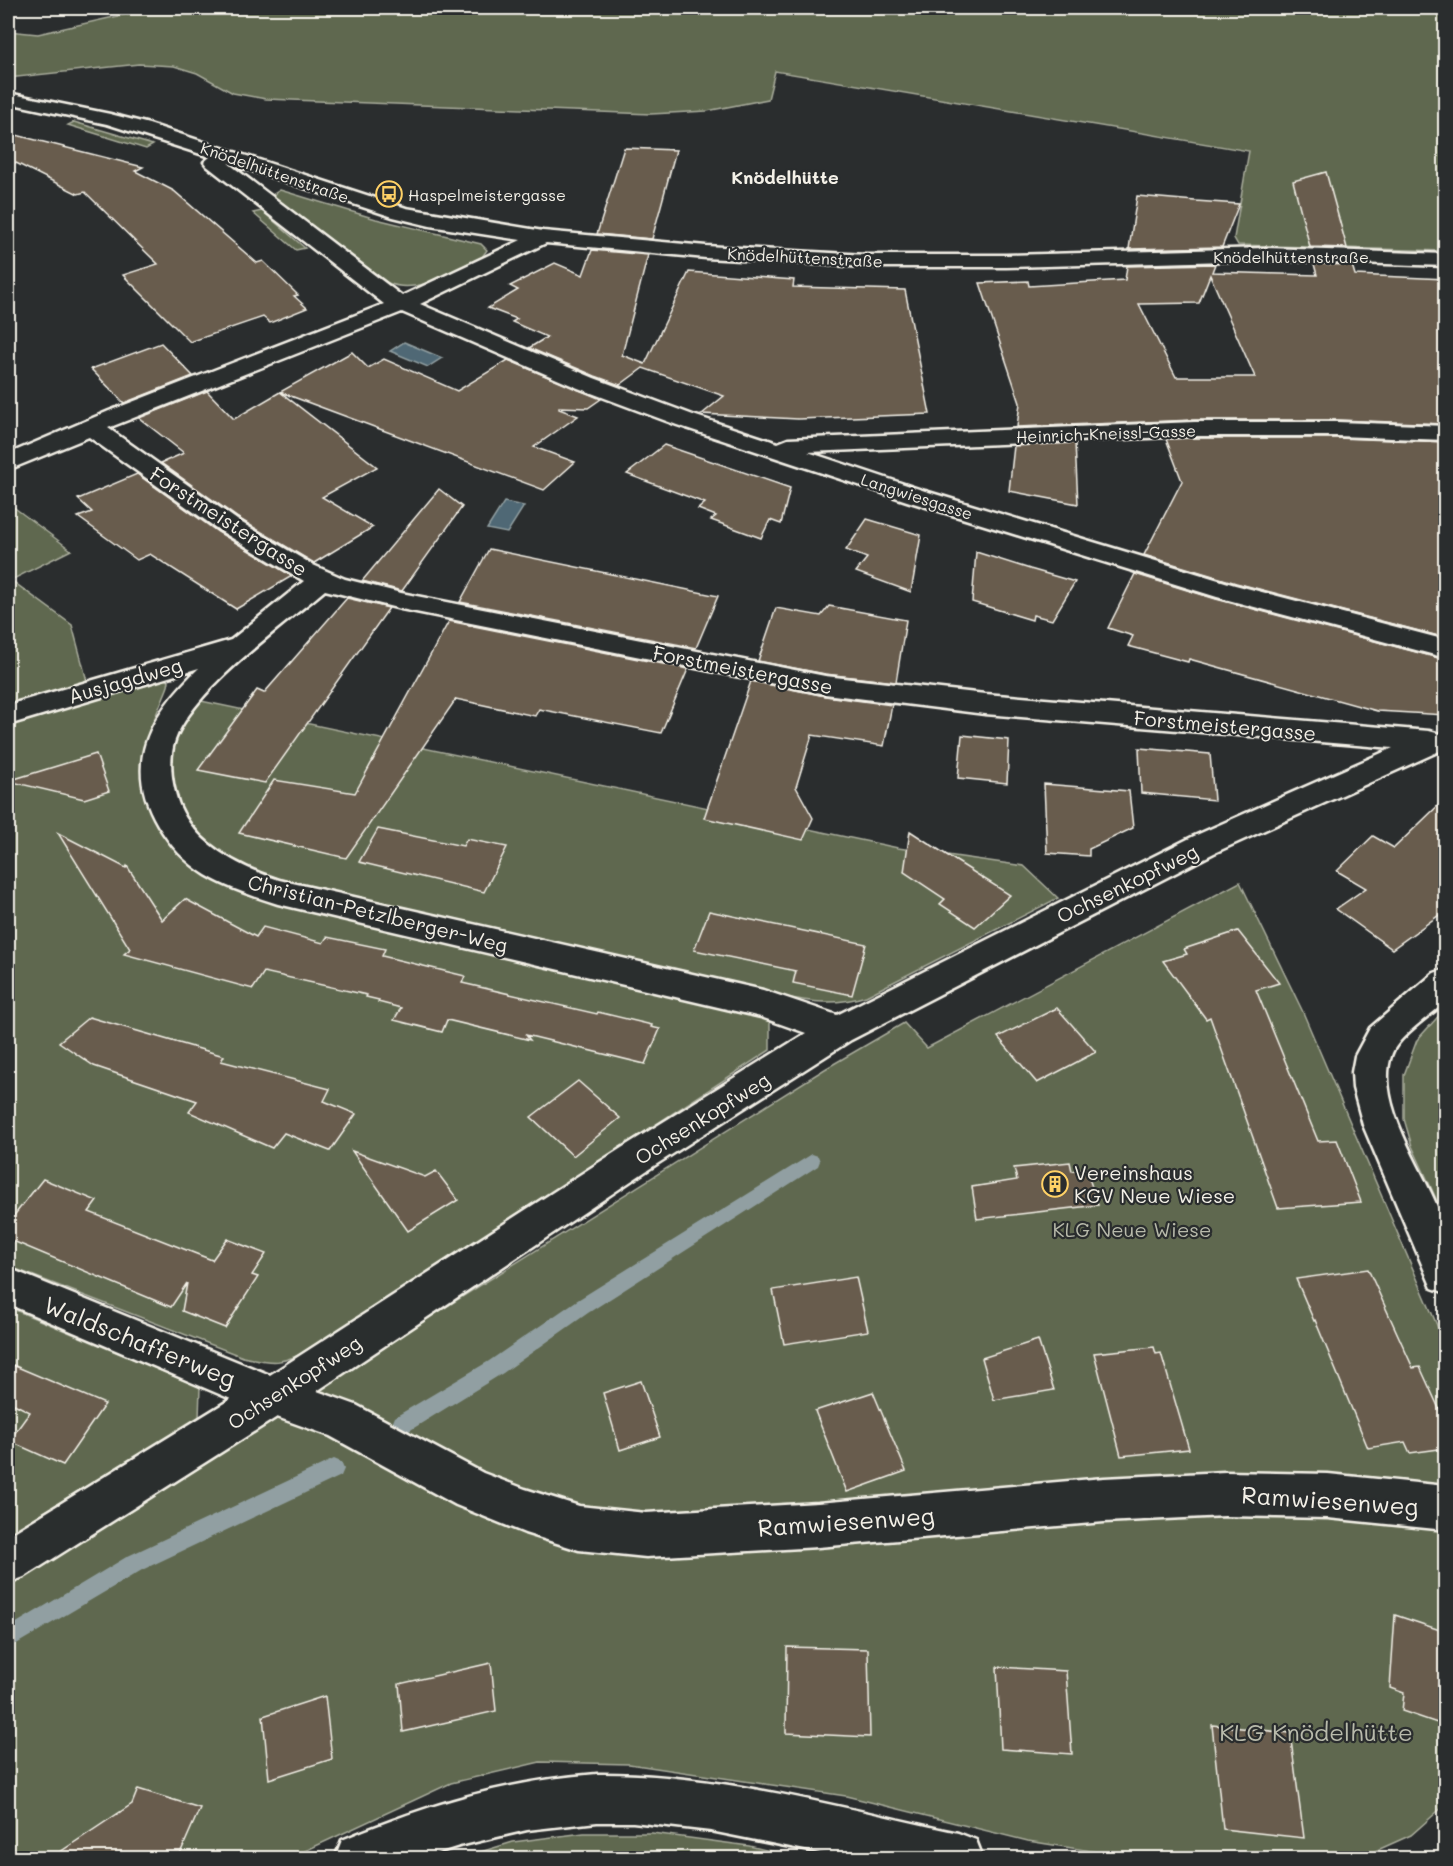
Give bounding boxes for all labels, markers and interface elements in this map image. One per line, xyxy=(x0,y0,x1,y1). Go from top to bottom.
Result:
street label: Knödelhüttenstraße xyxy=(198,137,352,207)
district label: Knödelhütte xyxy=(731,165,839,189)
bus stop icon: Haspelmeistergasse xyxy=(374,179,404,209)
place label: Haspelmeistergasse xyxy=(408,184,566,205)
street label: Knödelhüttenstraße xyxy=(727,242,883,272)
street label: Knödelhüttenstraße xyxy=(1213,246,1369,267)
street label: Heinrich-Kneissl-Gasse xyxy=(1016,419,1196,447)
street label: Forstmeistergasse xyxy=(145,460,313,582)
street label: Langwiesgasse xyxy=(858,468,976,524)
street label: Forstmeistergasse xyxy=(651,639,835,699)
street label: Ausjagdweg xyxy=(65,651,185,709)
street label: Forstmeistergasse xyxy=(1133,704,1317,746)
street label: Ochsenkopfweg xyxy=(1052,838,1202,928)
street label: Christian-Petzlberger-Weg xyxy=(245,868,511,958)
street label: Ochsenkopfweg xyxy=(630,1066,774,1170)
place label: Vereinshaus KGV Neue Wiese xyxy=(1074,1159,1235,1208)
building icon: Vereinshaus KGV Neue Wiese xyxy=(1040,1169,1070,1199)
park label: KLG Neue Wiese xyxy=(1053,1216,1211,1242)
street label: Waldschafferweg xyxy=(39,1288,241,1394)
street label: Ochsenkopfweg xyxy=(222,1329,366,1435)
street label: Ramwiesenweg xyxy=(1240,1478,1420,1522)
street label: Ramwiesenweg xyxy=(756,1499,936,1543)
park label: KLG Knödelhütte xyxy=(1219,1716,1413,1747)

